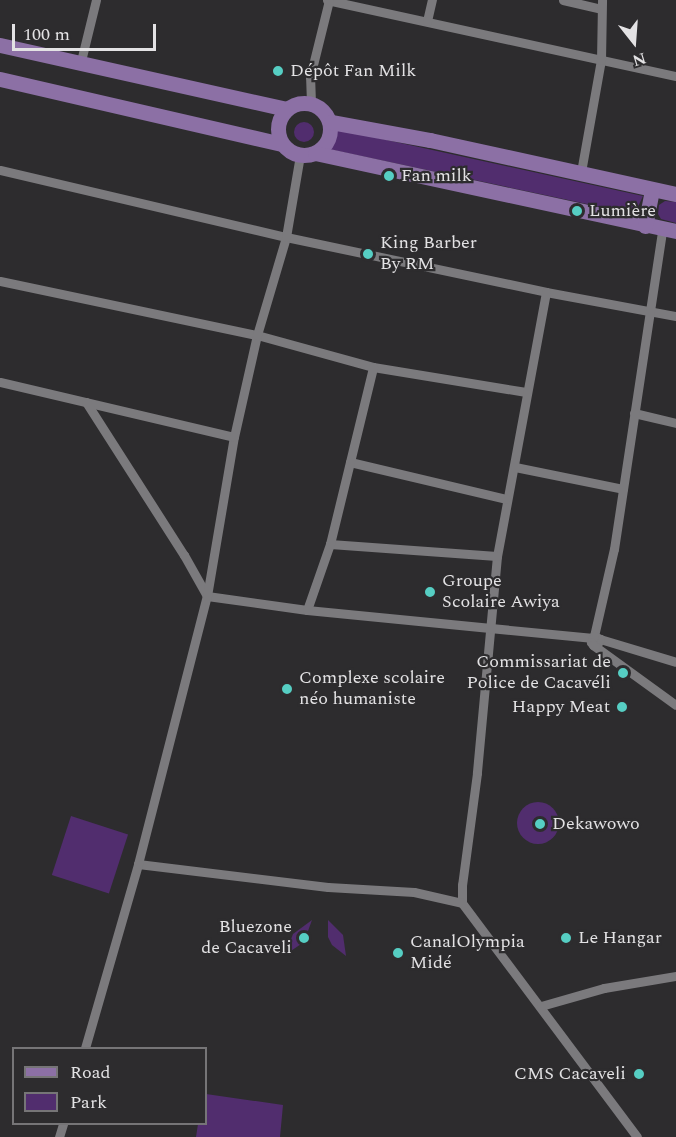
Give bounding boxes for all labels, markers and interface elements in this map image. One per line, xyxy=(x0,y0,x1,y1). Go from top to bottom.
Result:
scale bar xyxy=(15,12,159,50)
north arrow xyxy=(604,12,664,72)
text: 100 m xyxy=(23,21,70,48)
text: N xyxy=(630,46,649,73)
place label: Dépôt Fan Milk xyxy=(290,60,416,82)
marker: Dépôt Fan Milk xyxy=(271,64,285,78)
place label: Fan milk xyxy=(401,165,472,187)
marker: Fan milk xyxy=(382,169,396,183)
place label: Lumière xyxy=(589,200,656,222)
marker: Lumière xyxy=(570,204,584,218)
place label: King Barber By RM xyxy=(380,233,477,276)
marker: King Barber By RM xyxy=(361,247,375,261)
place label: Groupe Scolaire Awiya xyxy=(442,571,560,614)
marker: Groupe Scolaire Awiya xyxy=(423,585,437,599)
place label: Commissariat de Police de Cacavéli xyxy=(467,652,611,694)
marker: Commissariat de Police de Cacavéli xyxy=(616,666,630,680)
place label: Complexe scolaire néo humaniste xyxy=(299,668,445,710)
marker: Complexe scolaire néo humaniste xyxy=(280,682,294,696)
place label: Happy Meat xyxy=(512,696,610,718)
marker: Happy Meat xyxy=(615,700,629,714)
place label: Dekawowo xyxy=(552,813,640,835)
marker: Dekawowo xyxy=(533,817,547,831)
place label: Bluezone de Cacaveli xyxy=(201,917,292,960)
place label: Le Hangar xyxy=(578,927,662,949)
marker: Bluezone de Cacaveli xyxy=(297,931,311,945)
marker: Le Hangar xyxy=(559,931,573,945)
place label: CanalOlympia Midé xyxy=(410,932,525,974)
marker: CanalOlympia Midé xyxy=(391,946,405,960)
legend xyxy=(12,1047,207,1125)
text: Road xyxy=(70,1059,111,1086)
place label: CMS Cacaveli xyxy=(514,1063,626,1085)
marker: CMS Cacaveli xyxy=(630,1065,648,1083)
text: Park xyxy=(70,1089,107,1116)

